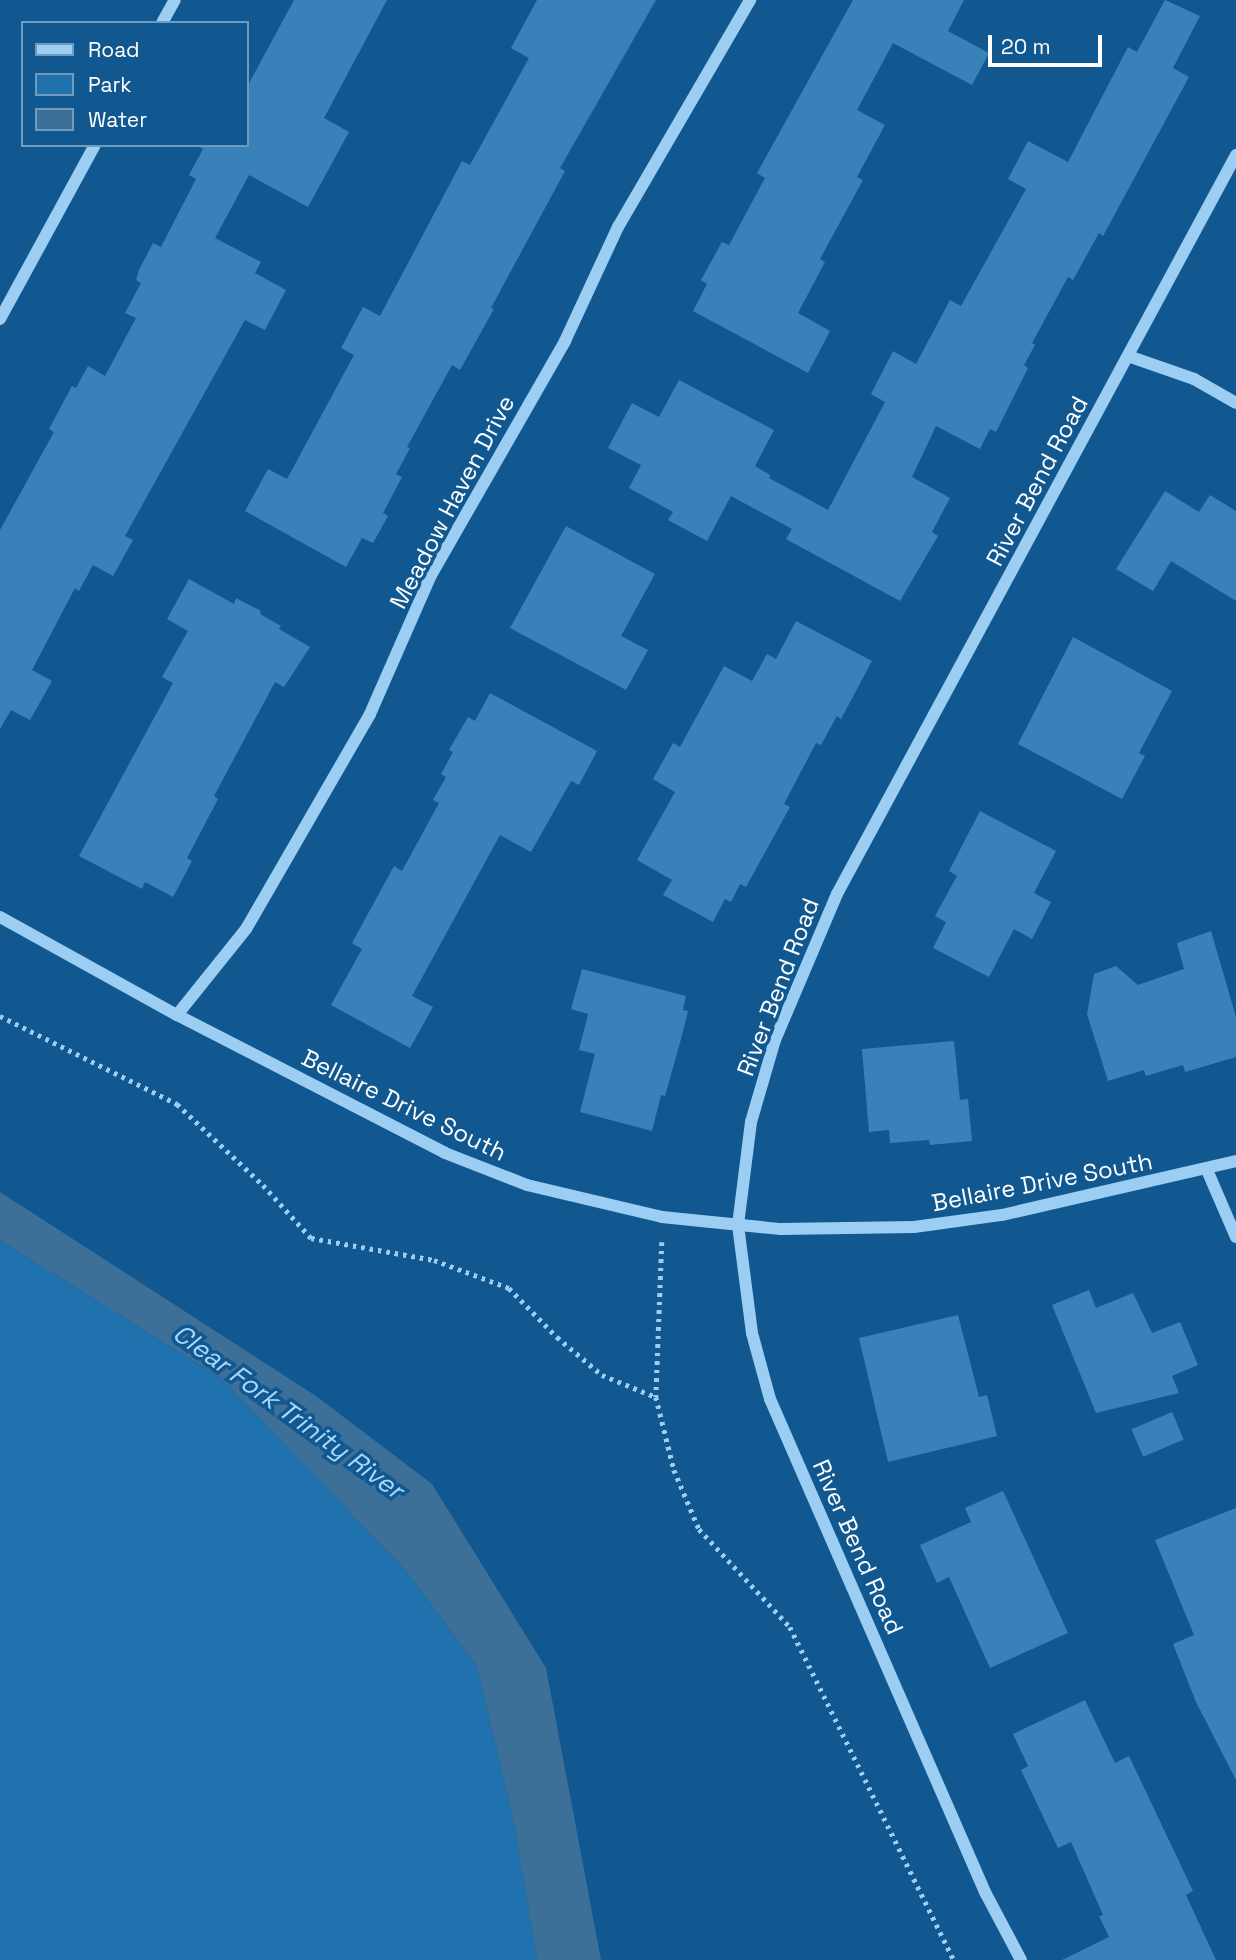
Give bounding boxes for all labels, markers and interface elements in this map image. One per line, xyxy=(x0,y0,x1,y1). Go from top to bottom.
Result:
legend xyxy=(21,21,248,147)
scale bar xyxy=(991,21,1105,65)
text: 20 m xyxy=(1001,33,1051,60)
text: Road xyxy=(88,36,140,63)
text: Park xyxy=(88,71,132,98)
text: Water xyxy=(88,106,147,133)
street label: Meadow Haven Drive xyxy=(383,390,521,614)
street label: River Bend Road xyxy=(980,391,1094,571)
street label: River Bend Road xyxy=(731,894,825,1080)
street label: Bellaire Drive South xyxy=(297,1043,511,1167)
street label: Bellaire Drive South xyxy=(929,1146,1155,1218)
water label: Clear Fork Trinity River xyxy=(166,1318,410,1506)
street label: River Bend Road xyxy=(807,1455,909,1639)

